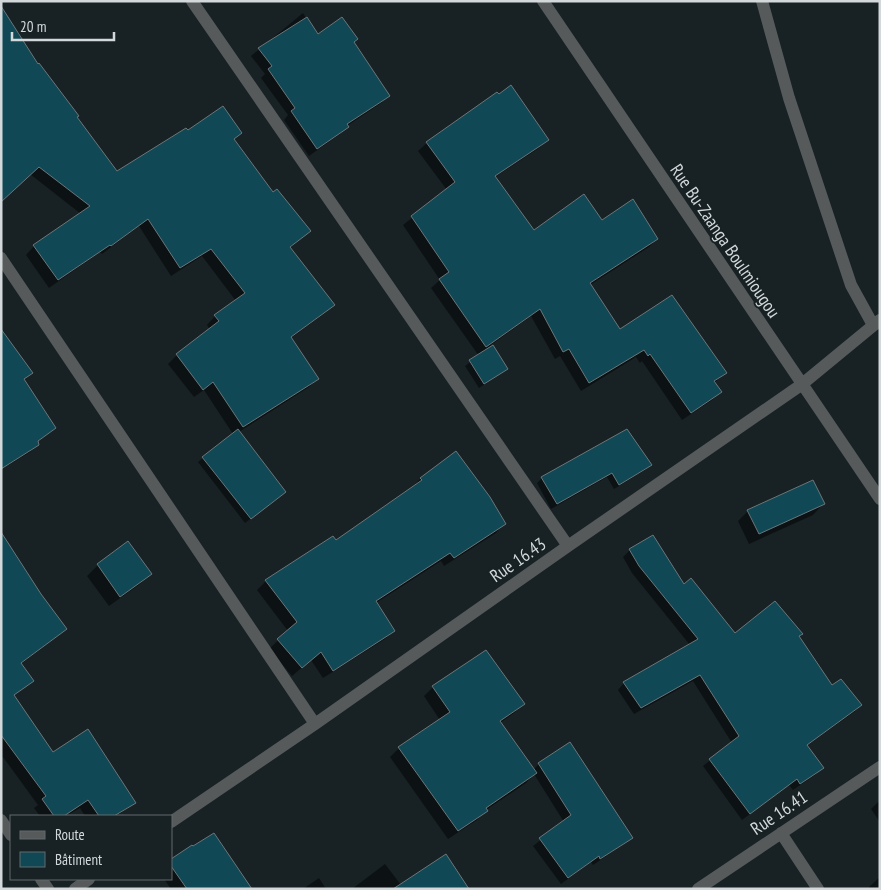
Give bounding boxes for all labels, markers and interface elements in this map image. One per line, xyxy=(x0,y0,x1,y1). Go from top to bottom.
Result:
scale bar xyxy=(12,10,115,42)
text: 20 m xyxy=(20,17,46,36)
street label: Rue Bu-Zaanga Boulmiougou xyxy=(665,159,785,322)
street label: Rue 16.43 xyxy=(485,532,550,587)
street label: Rue 16.41 xyxy=(746,785,811,840)
legend xyxy=(10,815,172,880)
text: Route xyxy=(55,825,85,844)
text: Bâtiment xyxy=(55,850,102,869)

